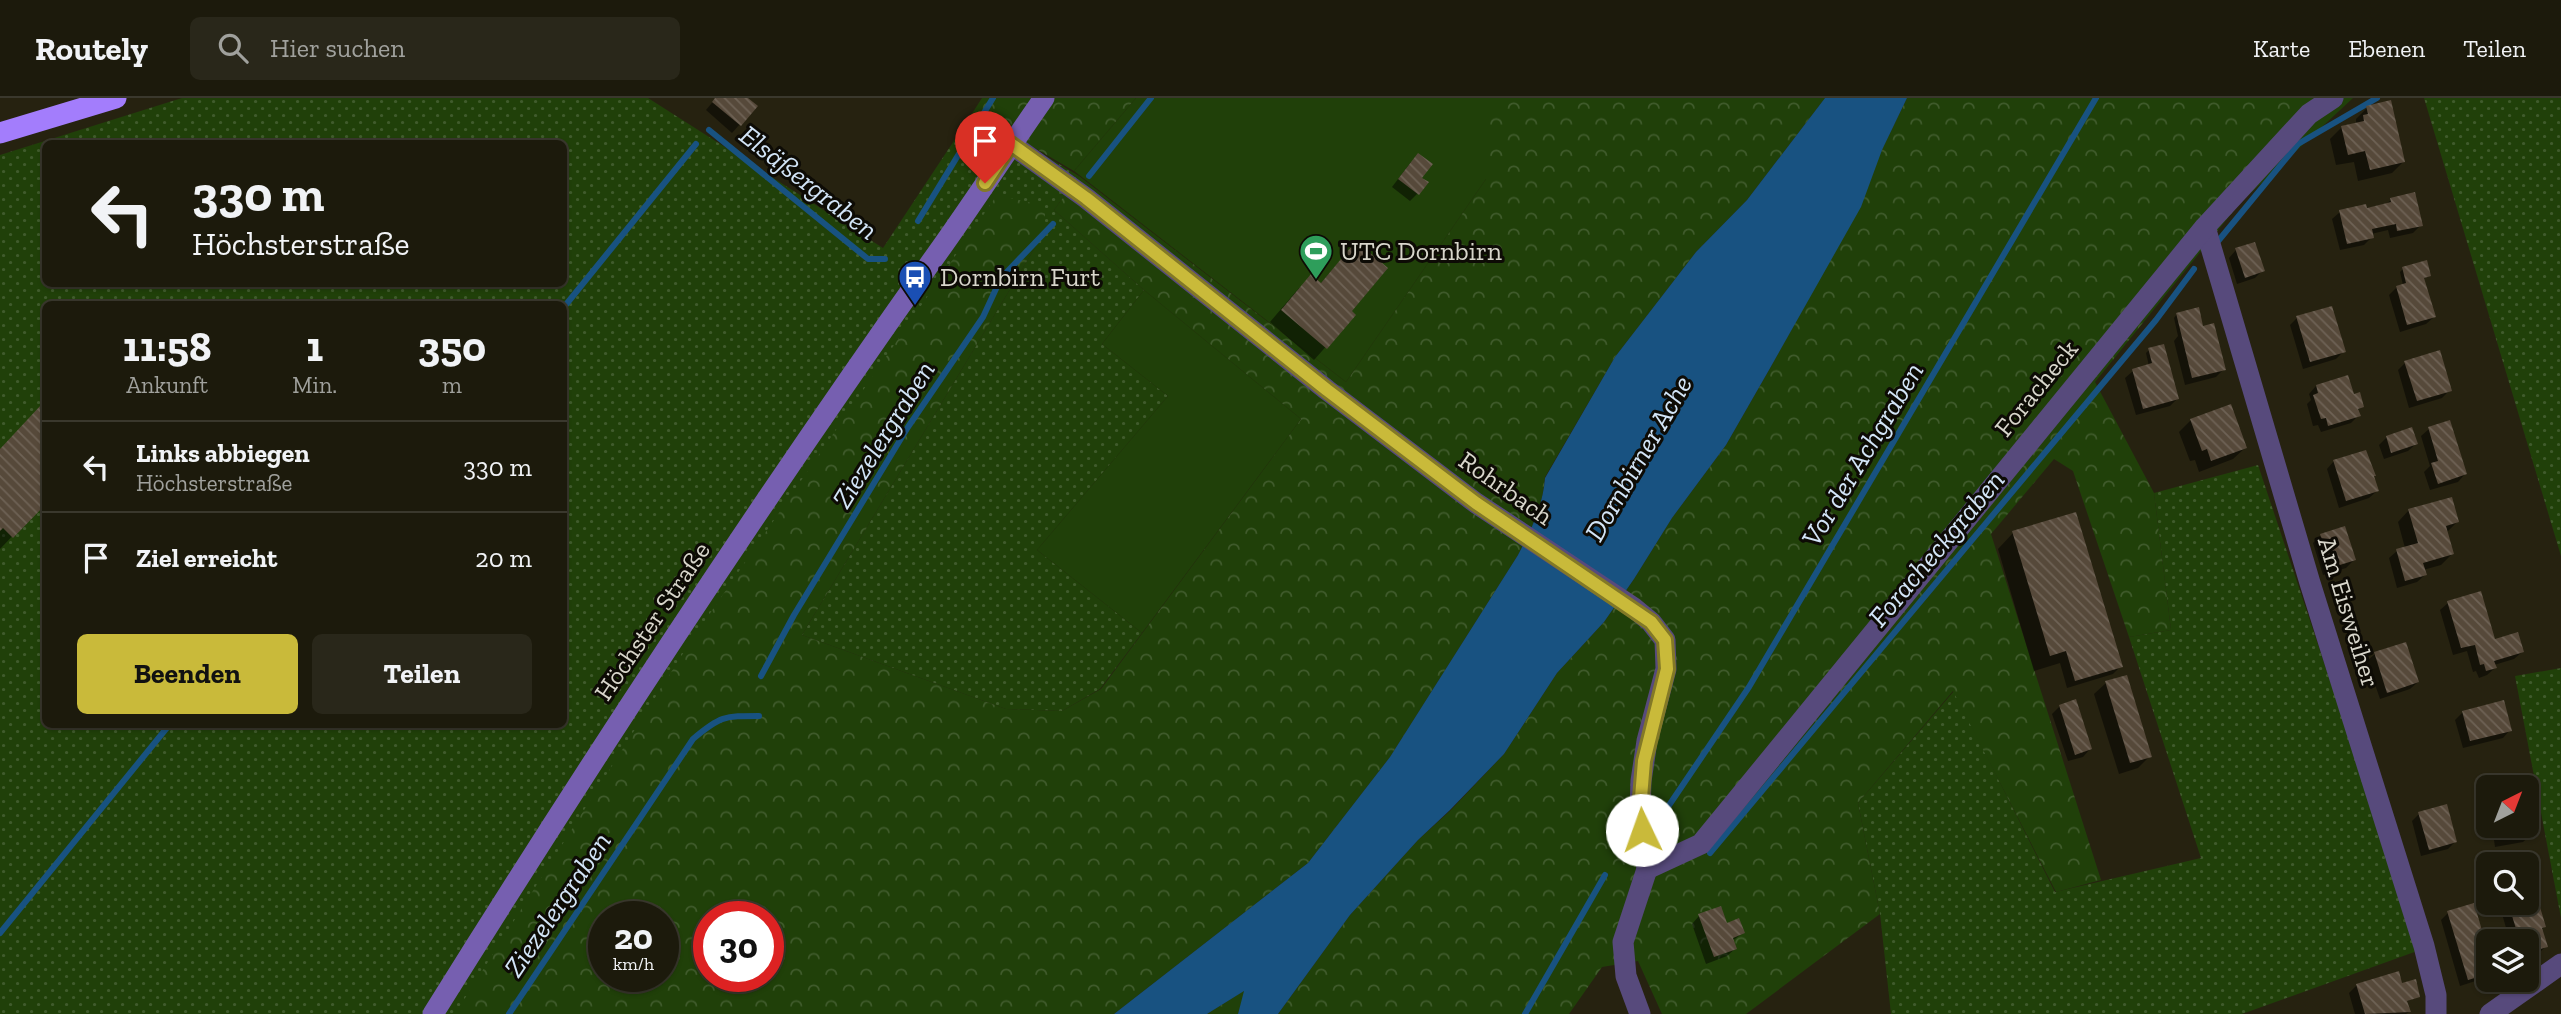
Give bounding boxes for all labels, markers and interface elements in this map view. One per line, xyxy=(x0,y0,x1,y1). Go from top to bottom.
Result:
search box xyxy=(190,17,680,80)
text: Routely xyxy=(35,29,148,68)
icon: search xyxy=(214,29,252,67)
text: Hier suchen xyxy=(270,32,405,64)
text: Karte xyxy=(2253,34,2310,63)
text: Ebenen xyxy=(2348,34,2425,63)
text: Teilen xyxy=(2463,34,2526,63)
pin xyxy=(955,111,1015,183)
water label: Elsäßergraben xyxy=(733,118,884,247)
icon: arrive xyxy=(966,122,1004,160)
text: 330 m xyxy=(192,165,325,224)
icon: left xyxy=(77,168,168,259)
text: Höchsterstraße xyxy=(192,225,410,263)
sports icon: UTC Dornbirn xyxy=(1297,232,1335,281)
place label: UTC Dornbirn xyxy=(1340,235,1502,267)
bus stop icon: Dornbirn Furt xyxy=(896,258,934,307)
place label: Dornbirn Furt xyxy=(940,261,1100,293)
text: 11:58 xyxy=(123,321,212,372)
text: 1 xyxy=(306,321,323,372)
text: 350 xyxy=(418,321,486,372)
street label: Foracheck xyxy=(1987,333,2085,443)
water label: Ziezelergraben xyxy=(825,355,942,514)
water label: Vor der Achgraben xyxy=(1795,356,1930,552)
water label: Dornbirner Ache xyxy=(1578,370,1699,547)
text: Ankunft xyxy=(126,371,208,399)
text: Min. xyxy=(292,371,337,399)
text: m xyxy=(442,371,462,399)
text: Links abbiegen xyxy=(136,437,310,469)
street label: Rohrbach xyxy=(1453,444,1560,532)
icon: left xyxy=(77,448,115,486)
text: 330 m xyxy=(463,451,532,483)
water label: Foracheckgraben xyxy=(1861,463,2011,633)
text: Höchsterstraße xyxy=(136,469,292,497)
street label: Am Eisweiher xyxy=(2311,533,2387,691)
street label: Höchster Straße xyxy=(587,535,717,707)
icon: arrive xyxy=(77,539,115,577)
text: Ziel erreicht xyxy=(136,542,277,574)
text: 20 m xyxy=(475,542,532,574)
button: Beenden xyxy=(77,634,298,714)
button: Teilen xyxy=(312,634,532,714)
north arrow xyxy=(2476,775,2539,838)
map controls xyxy=(2476,775,2539,992)
position arrow xyxy=(1605,793,1679,867)
water label: Ziezelergraben xyxy=(497,826,618,983)
button: search xyxy=(2476,852,2539,915)
speed limit sign: 30 xyxy=(693,901,784,992)
text: 20 xyxy=(614,916,653,958)
button: layers xyxy=(2476,929,2539,992)
text: km/h xyxy=(613,953,654,975)

